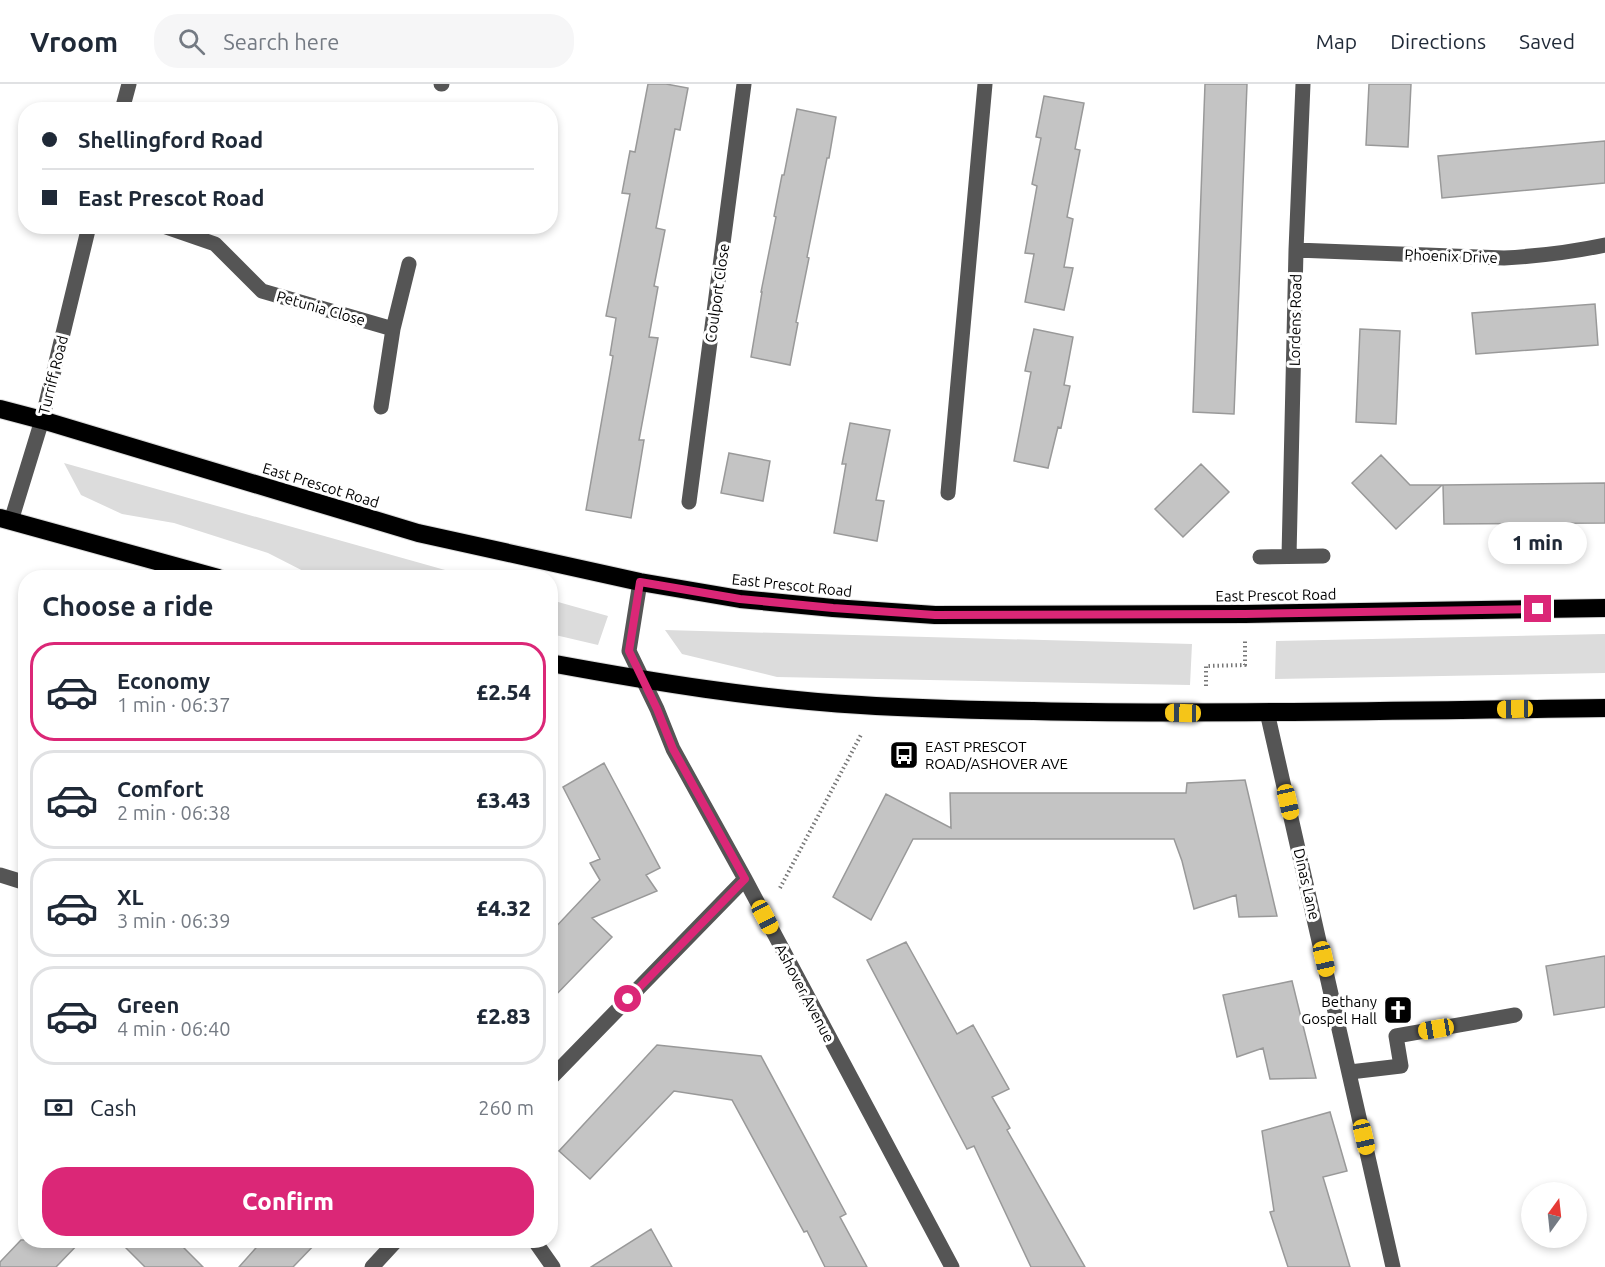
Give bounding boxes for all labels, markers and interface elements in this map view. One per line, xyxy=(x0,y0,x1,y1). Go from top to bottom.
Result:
search box xyxy=(154,14,574,68)
icon: search xyxy=(175,25,208,58)
text: Vroom xyxy=(30,26,118,57)
text: Search here xyxy=(223,29,339,54)
text: Map xyxy=(1316,29,1357,53)
text: Directions xyxy=(1390,29,1486,53)
text: Saved xyxy=(1519,29,1575,53)
text: Shellingford Road xyxy=(78,127,263,152)
text: East Prescot Road xyxy=(78,185,264,210)
street label: Coulport Close xyxy=(702,242,732,344)
street label: Phoenix Drive xyxy=(1404,246,1498,266)
street label: Lordens Road xyxy=(1286,274,1304,366)
street label: Petunia Close xyxy=(275,287,367,329)
street label: Turriff Road xyxy=(35,334,71,416)
street label: East Prescot Road xyxy=(261,459,381,511)
callout: 1 min xyxy=(1488,522,1588,564)
text: 1 min xyxy=(1512,531,1563,554)
street label: East Prescot Road xyxy=(731,570,853,600)
street label: East Prescot Road xyxy=(1215,585,1337,605)
text: Choose a ride xyxy=(42,591,214,621)
route end xyxy=(1524,595,1551,622)
icon: car xyxy=(45,665,99,719)
text: Economy xyxy=(117,668,210,693)
text: £2.54 xyxy=(476,679,531,704)
text: 1 min · 06:37 xyxy=(117,693,231,716)
car xyxy=(1497,700,1533,718)
car xyxy=(1165,704,1201,722)
place label: EAST PRESCOT ROAD/ASHOVER AVE xyxy=(925,738,1068,772)
bus stop icon: EAST PRESCOT ROAD/ASHOVER AVE xyxy=(888,739,920,771)
icon: car xyxy=(45,773,99,827)
text: Comfort xyxy=(117,776,204,801)
car xyxy=(1275,782,1301,822)
text: £3.43 xyxy=(476,787,531,812)
text: 2 min · 06:38 xyxy=(117,801,231,824)
street label: Dinas Lane xyxy=(1291,847,1323,921)
icon: car xyxy=(45,881,99,935)
text: XL xyxy=(117,884,144,909)
text: £4.32 xyxy=(476,895,531,920)
car xyxy=(749,897,781,937)
text: 3 min · 06:39 xyxy=(117,909,231,932)
car xyxy=(1311,939,1337,979)
street label: Ashover Avenue xyxy=(772,941,838,1045)
route start xyxy=(614,985,641,1012)
icon: car xyxy=(45,989,99,1043)
text: Green xyxy=(117,992,179,1017)
place label: Bethany Gospel Hall xyxy=(1301,993,1377,1027)
church icon: Bethany Gospel Hall xyxy=(1382,994,1414,1026)
text: £2.83 xyxy=(476,1003,531,1028)
text: 4 min · 06:40 xyxy=(117,1017,231,1040)
car xyxy=(1417,1017,1455,1041)
icon: cash xyxy=(42,1091,75,1124)
text: Cash xyxy=(90,1095,137,1120)
text: 260 m xyxy=(478,1096,534,1119)
car xyxy=(1351,1117,1377,1157)
button: Confirm xyxy=(42,1167,534,1236)
north arrow xyxy=(1521,1182,1587,1248)
map controls xyxy=(1521,1182,1587,1248)

